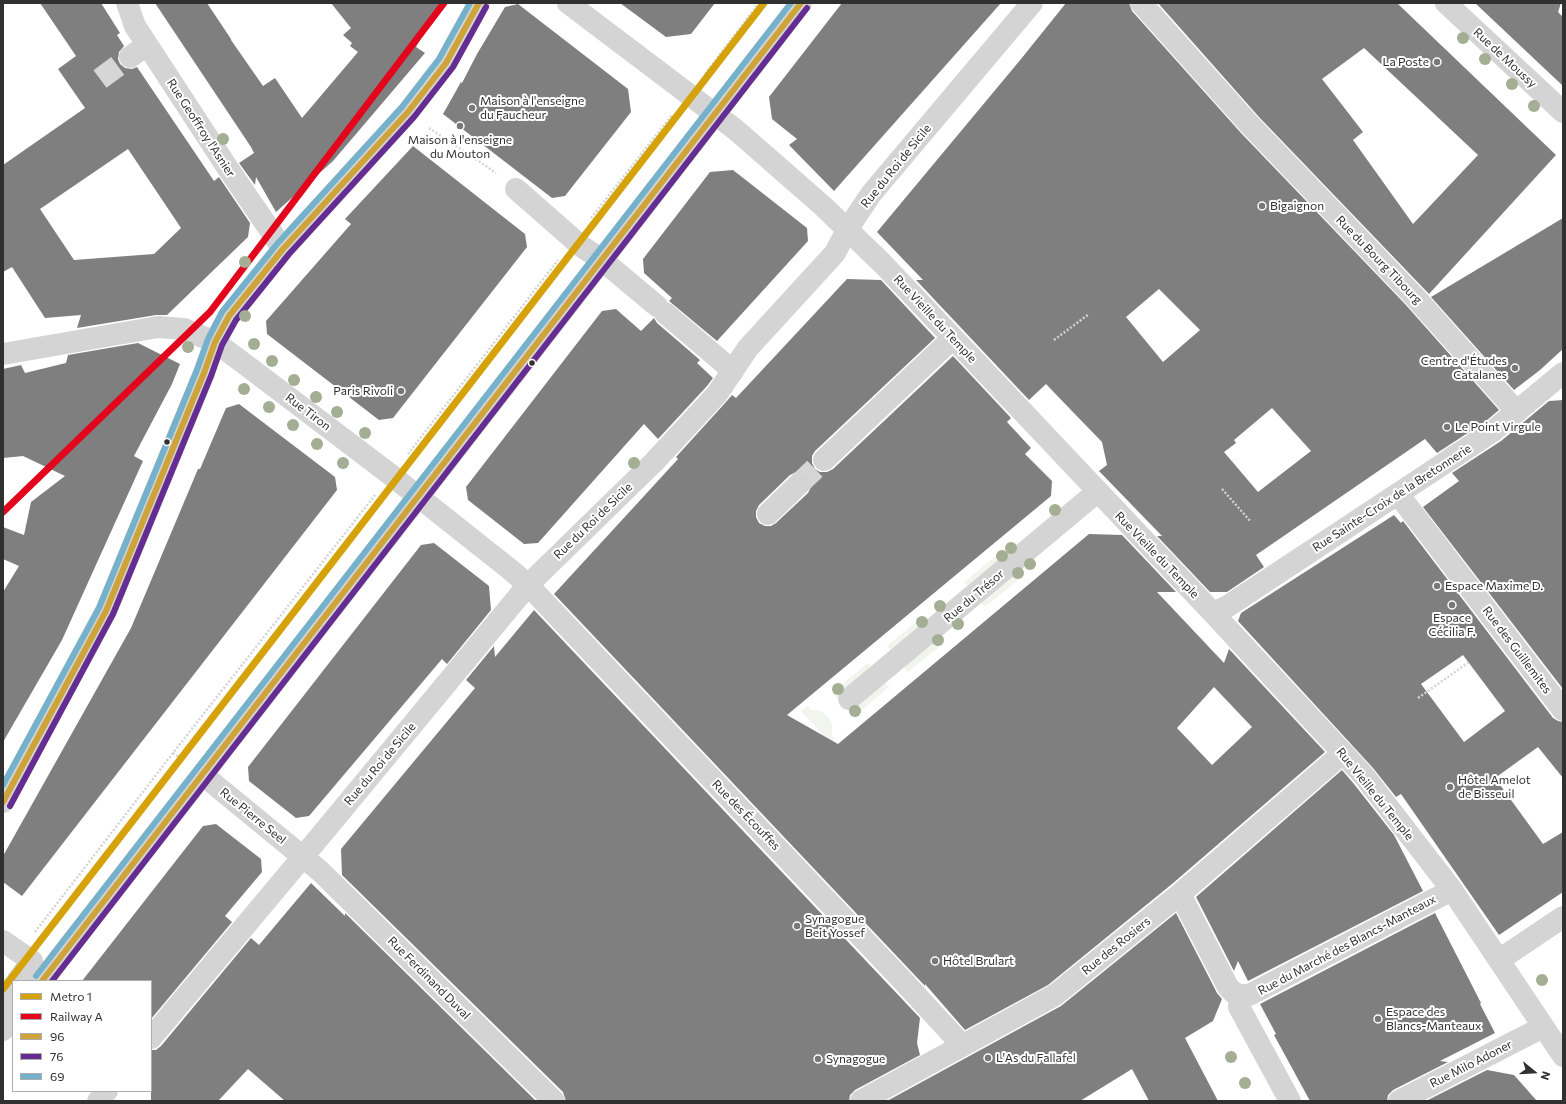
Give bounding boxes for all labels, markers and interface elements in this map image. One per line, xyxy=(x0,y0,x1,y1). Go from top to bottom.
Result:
street label: Rue de Moussy xyxy=(1470,25,1540,91)
place label: La Poste xyxy=(1383,55,1429,69)
marker: La Poste xyxy=(1432,57,1442,67)
street label: Rue Geoffroy l'Asnier xyxy=(164,76,238,180)
place label: Maison à l'enseigne du Faucheur xyxy=(480,94,584,122)
marker: Maison à l'enseigne du Faucheur xyxy=(467,103,477,113)
marker: Maison à l'enseigne du Mouton xyxy=(455,121,465,131)
street label: Rue du Roi de Sicile xyxy=(858,121,934,211)
place label: Maison à l'enseigne du Mouton xyxy=(408,133,512,161)
place label: Bigaignon xyxy=(1270,199,1324,213)
marker: Bigaignon xyxy=(1257,201,1267,211)
street label: Rue du Bourg Tibourg xyxy=(1333,213,1425,307)
street label: Rue Vieille du Temple xyxy=(891,272,979,366)
place label: Centre d'Études Catalanes xyxy=(1421,354,1507,382)
unlabelled marker xyxy=(527,358,537,368)
marker: Centre d'Études Catalanes xyxy=(1510,363,1520,373)
place label: Paris Rivoli xyxy=(333,384,393,398)
marker: Paris Rivoli xyxy=(396,386,406,396)
street label: Rue Tiron xyxy=(283,390,333,434)
place label: Le Point Virgule xyxy=(1455,420,1541,434)
marker: Le Point Virgule xyxy=(1442,422,1452,432)
unlabelled marker xyxy=(162,437,172,447)
street label: Rue Sainte-Croix de la Bretonnerie xyxy=(1310,441,1474,555)
street label: Rue du Roi de Sicile xyxy=(551,480,635,562)
street label: Rue Vieille du Temple xyxy=(1112,509,1202,601)
street label: Rue du Trésor xyxy=(941,567,1007,625)
place label: Espace Maxime D. xyxy=(1445,579,1543,593)
marker: Espace Maxime D. xyxy=(1432,581,1442,591)
marker: Espace Cécilia F. xyxy=(1447,600,1457,610)
street label: Rue des Guillemites xyxy=(1480,604,1554,696)
place label: Espace Cécilia F. xyxy=(1429,611,1475,639)
street label: Rue du Roi de Sicile xyxy=(341,720,419,808)
street label: Rue Vieille du Temple xyxy=(1333,745,1417,843)
place label: Hôtel Amelot de Bisseuil xyxy=(1458,773,1531,801)
street label: Rue des Écouffes xyxy=(709,777,783,853)
marker: Hôtel Amelot de Bisseuil xyxy=(1445,782,1455,792)
street label: Rue Pierre Seel xyxy=(217,785,289,847)
street label: Rue du Marché des Blancs-Manteaux xyxy=(1256,892,1438,998)
place label: Synagogue Beit Yossef xyxy=(805,912,865,940)
street label: Rue des Rosiers xyxy=(1079,914,1153,978)
marker: Synagogue Beit Yossef xyxy=(792,921,802,931)
street label: Rue Ferdinand Duval xyxy=(385,934,473,1022)
place label: Hôtel Brulart xyxy=(943,954,1014,968)
marker: Hôtel Brulart xyxy=(930,956,940,966)
legend xyxy=(12,980,152,1092)
text: Metro 1 xyxy=(50,989,92,1003)
place label: Espace des Blancs-Manteaux xyxy=(1386,1005,1481,1033)
text: Railway A xyxy=(50,1009,103,1023)
marker: Espace des Blancs-Manteaux xyxy=(1373,1014,1383,1024)
text: 96 xyxy=(50,1029,65,1043)
street label: Rue Milo Adoner xyxy=(1427,1037,1515,1091)
text: 76 xyxy=(50,1049,64,1063)
place label: L'As du Fallafel xyxy=(996,1051,1076,1065)
place label: Synagogue xyxy=(826,1052,885,1066)
north arrow xyxy=(1514,1052,1554,1092)
marker: L'As du Fallafel xyxy=(983,1053,993,1063)
marker: Synagogue xyxy=(813,1054,823,1064)
text: 69 xyxy=(50,1069,64,1083)
text: N xyxy=(1538,1070,1553,1082)

